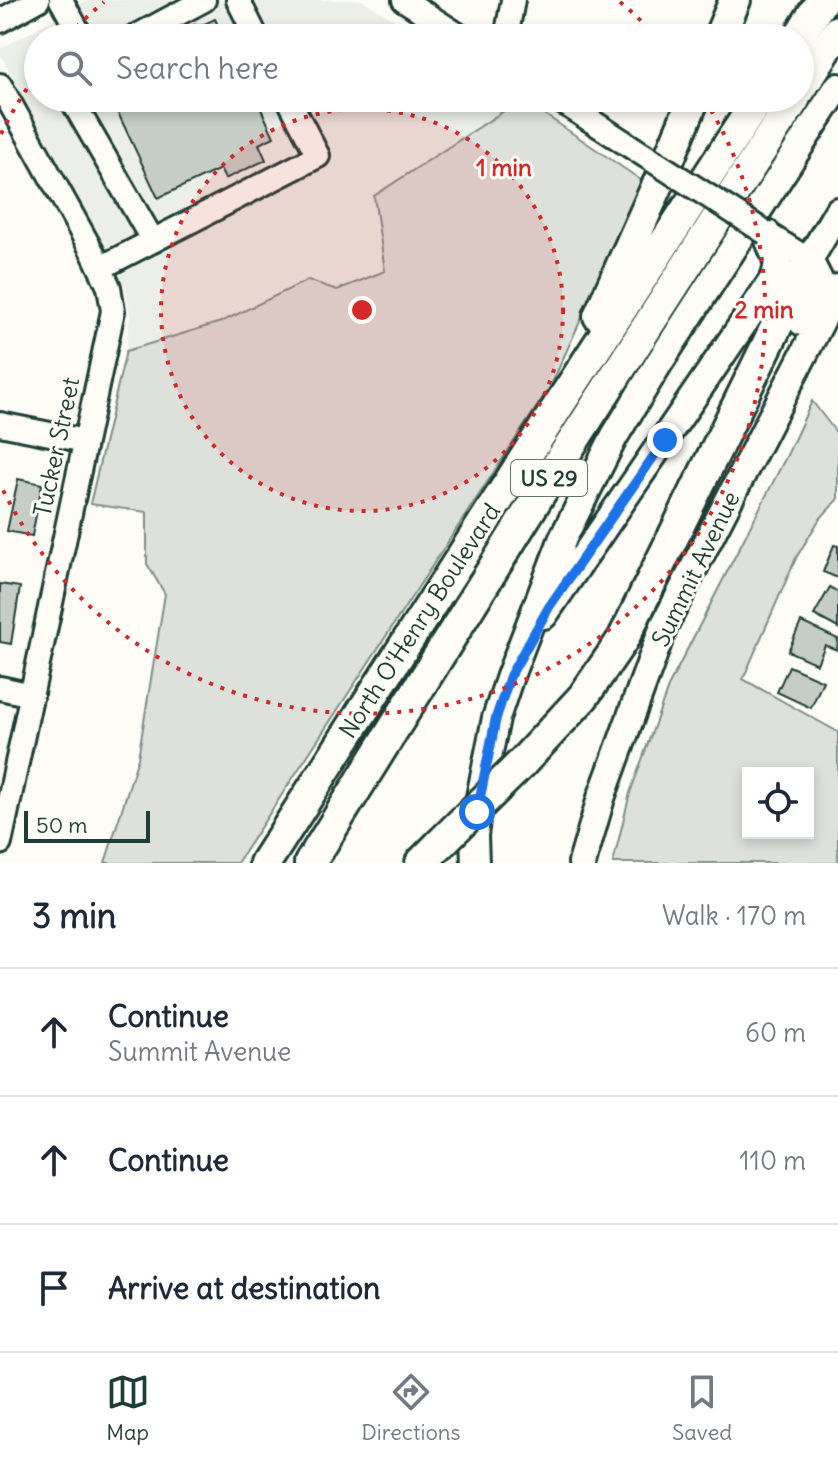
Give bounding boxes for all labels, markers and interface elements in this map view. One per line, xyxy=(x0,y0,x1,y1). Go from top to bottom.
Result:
search box xyxy=(24,24,814,112)
icon: search xyxy=(52,46,96,90)
text: Search here xyxy=(116,49,279,87)
text: 1 min xyxy=(476,152,532,182)
text: 2 min xyxy=(734,294,794,324)
centre of rings xyxy=(348,296,376,324)
street label: Tucker Street xyxy=(27,374,85,519)
route end xyxy=(647,422,683,458)
road number: US 29 xyxy=(511,460,587,496)
street label: Summit Avenue xyxy=(645,486,746,651)
street label: North O'Henry Boulevard xyxy=(332,497,506,743)
map controls xyxy=(742,767,814,839)
button: locate xyxy=(742,767,814,839)
route start xyxy=(459,794,495,830)
scale bar xyxy=(24,807,150,843)
text: 50 m xyxy=(36,811,88,839)
text: 3 min xyxy=(32,894,117,937)
text: Walk · 170 m xyxy=(662,899,806,932)
text: Continue xyxy=(108,997,229,1035)
icon: ahead xyxy=(32,1010,76,1054)
text: 60 m xyxy=(745,1016,806,1049)
text: Summit Avenue xyxy=(108,1035,291,1068)
icon: ahead xyxy=(32,1138,76,1182)
text: Continue xyxy=(108,1141,229,1179)
text: 110 m xyxy=(739,1144,806,1177)
icon: arrive xyxy=(32,1266,76,1310)
text: Arrive at destination xyxy=(108,1269,380,1307)
tab: Map xyxy=(106,1370,150,1446)
tab: Directions xyxy=(361,1370,461,1446)
tab: Saved xyxy=(672,1370,732,1446)

